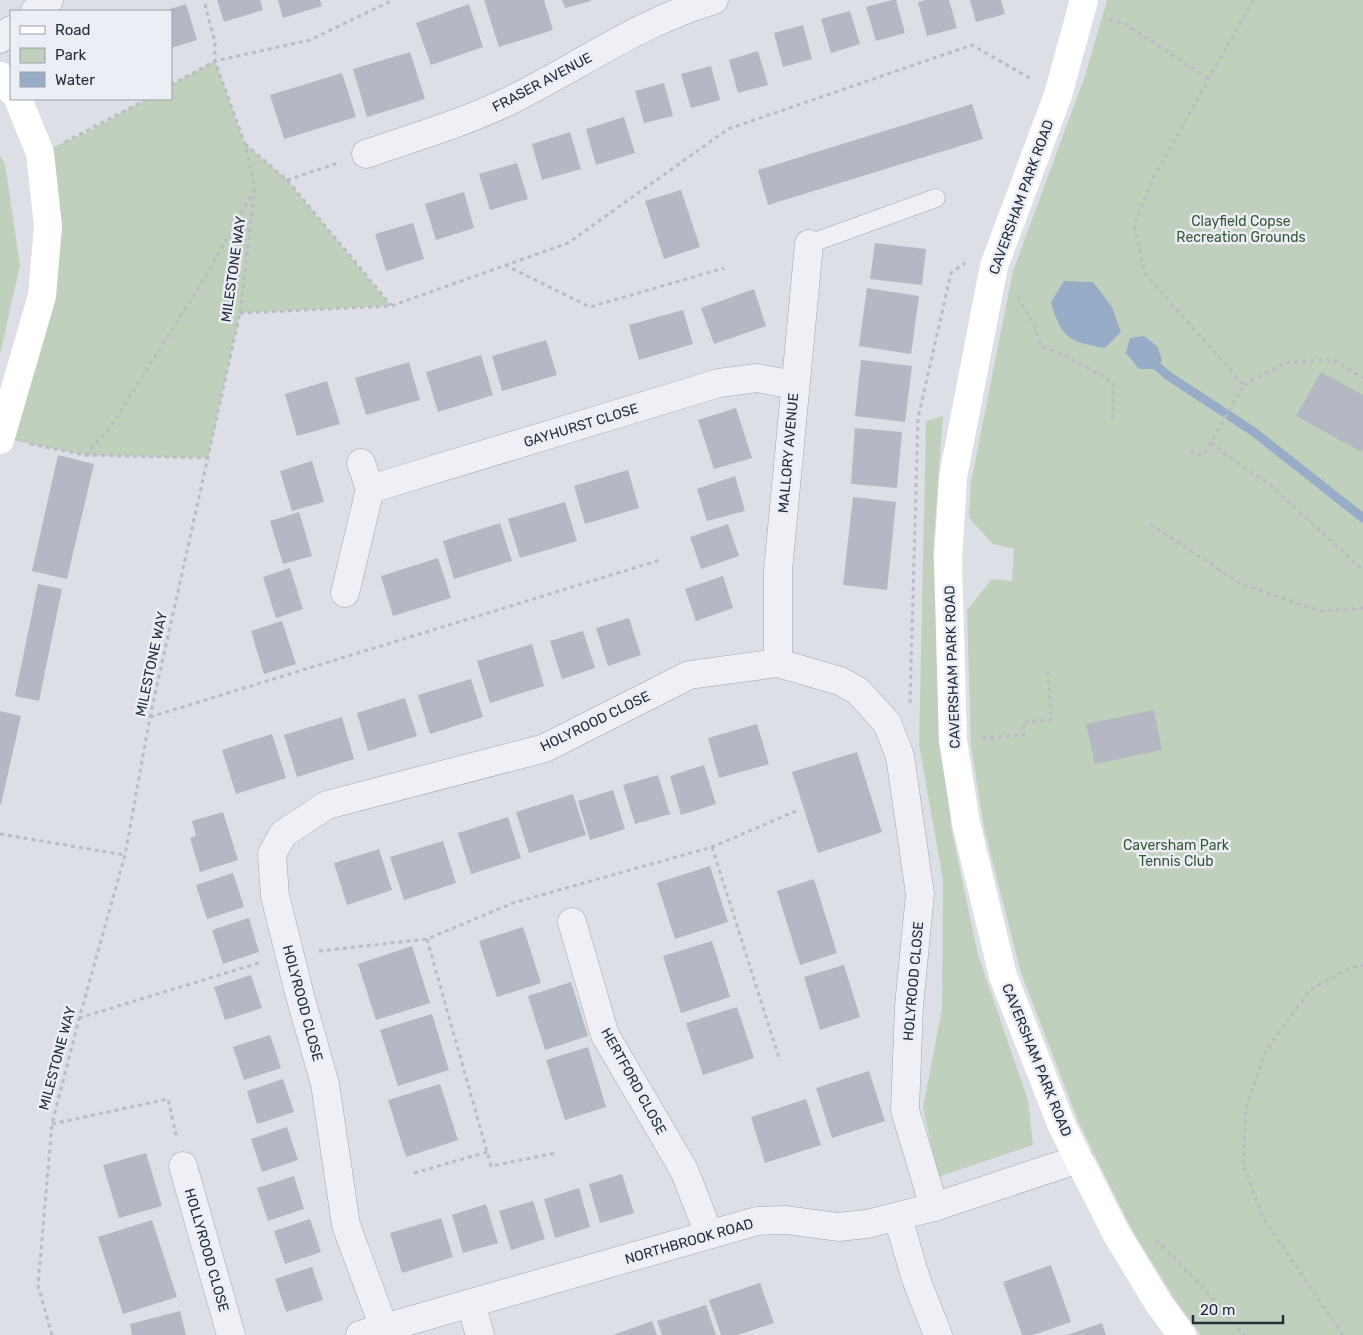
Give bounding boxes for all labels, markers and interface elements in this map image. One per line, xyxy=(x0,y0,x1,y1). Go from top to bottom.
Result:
legend xyxy=(10,10,172,100)
text: Road xyxy=(55,21,91,39)
text: Park xyxy=(55,46,86,64)
street label: FRASER AVENUE xyxy=(490,49,595,116)
text: Water xyxy=(55,71,95,89)
street label: CAVERSHAM PARK ROAD xyxy=(986,117,1057,277)
park label: Clayfield Copse Recreation Grounds xyxy=(1176,213,1306,246)
street label: MILESTONE WAY xyxy=(218,215,249,323)
street label: MALLORY AVENUE xyxy=(775,392,802,514)
street label: GAYHURST CLOSE xyxy=(522,400,641,451)
street label: CAVERSHAM PARK ROAD xyxy=(941,585,964,749)
street label: MILESTONE WAY xyxy=(132,610,171,718)
street label: HOLYROOD CLOSE xyxy=(538,688,653,755)
park label: Caversham Park Tennis Club xyxy=(1123,837,1230,870)
street label: HOLYROOD CLOSE xyxy=(900,921,927,1041)
street label: HOLYROOD CLOSE xyxy=(279,943,326,1063)
street label: CAVERSHAM PARK ROAD xyxy=(998,981,1075,1139)
street label: MILESTONE WAY xyxy=(35,1004,80,1112)
street label: HERTFORD CLOSE xyxy=(597,1025,670,1137)
street label: HOLLYROOD CLOSE xyxy=(181,1186,232,1314)
street label: NORTHBROOK ROAD xyxy=(623,1215,755,1268)
scale bar xyxy=(1193,1292,1283,1324)
text: 20 m xyxy=(1200,1301,1235,1319)

